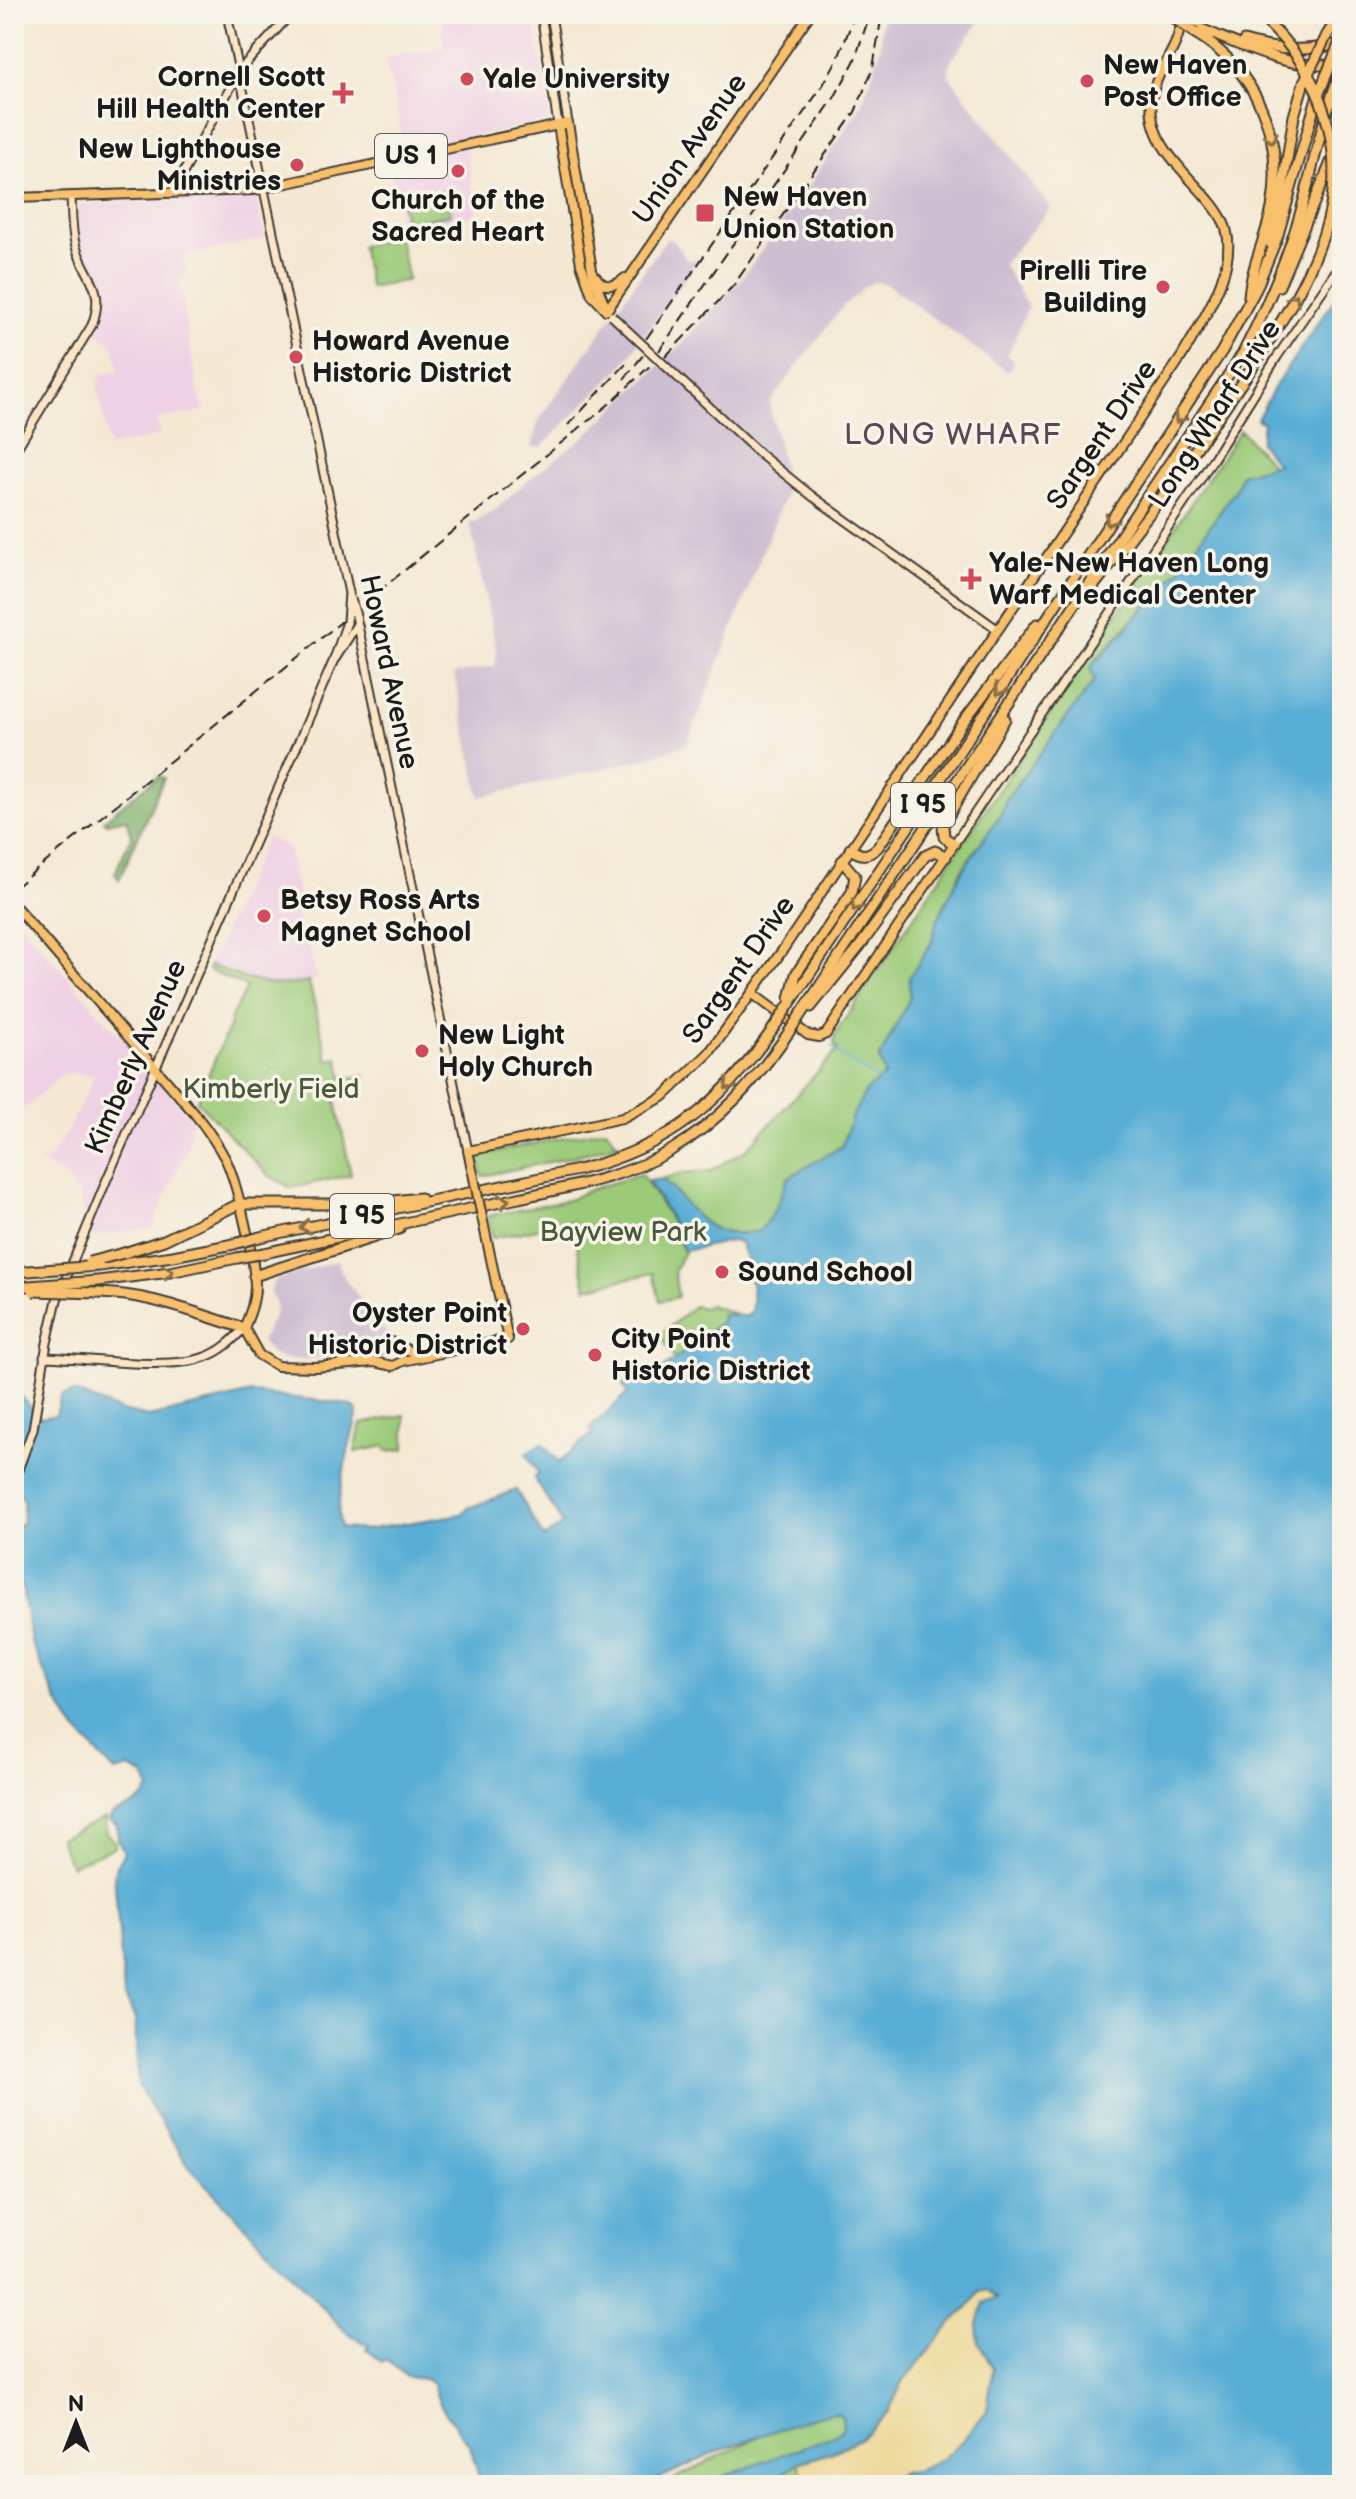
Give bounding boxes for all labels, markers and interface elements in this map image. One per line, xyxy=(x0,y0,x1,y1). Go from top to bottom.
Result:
place label: New Haven Post Office xyxy=(1103,49,1247,114)
place label: Cornell Scott Hill Health Center xyxy=(96,61,326,126)
place label: Yale University xyxy=(483,63,670,96)
street label: Union Avenue xyxy=(626,67,754,231)
marker: Yale University xyxy=(458,70,476,88)
marker: New Haven Post Office xyxy=(1078,72,1096,90)
marker: Cornell Scott Hill Health Center xyxy=(332,82,354,104)
one-way arrow xyxy=(1261,131,1278,145)
place label: New Lighthouse Ministries xyxy=(78,133,281,198)
road number: US 1 xyxy=(375,134,447,178)
marker: New Lighthouse Ministries xyxy=(288,156,306,174)
marker: Church of the Sacred Heart xyxy=(449,162,467,180)
place label: New Haven Union Station xyxy=(723,181,894,246)
place label: Church of the Sacred Heart xyxy=(371,184,545,249)
marker: New Haven Union Station xyxy=(694,202,716,224)
place label: Pirelli Tire Building xyxy=(1019,255,1147,320)
marker: Pirelli Tire Building xyxy=(1154,278,1172,296)
one-way arrow xyxy=(1284,293,1300,308)
street label: Long Wharf Drive xyxy=(1142,314,1288,514)
place label: Howard Avenue Historic District xyxy=(312,325,511,390)
marker: Howard Avenue Historic District xyxy=(287,348,305,366)
street label: Sargent Drive xyxy=(1040,354,1164,516)
one-way arrow xyxy=(1173,410,1188,424)
district label: LONG WHARF xyxy=(844,417,1062,453)
one-way arrow xyxy=(1105,513,1120,527)
place label: Yale-New Haven Long Warf Medical Center xyxy=(989,547,1269,612)
marker: Yale-New Haven Long Warf Medical Center xyxy=(960,568,982,590)
street label: Howard Avenue xyxy=(352,572,426,772)
one-way arrow xyxy=(995,681,1010,695)
road number: I 95 xyxy=(891,783,955,827)
place label: Betsy Ross Arts Magnet School xyxy=(280,884,480,949)
street label: Sargent Drive xyxy=(676,890,802,1050)
one-way arrow xyxy=(851,897,866,911)
marker: Betsy Ross Arts Magnet School xyxy=(255,907,273,925)
street label: Kimberly Avenue xyxy=(78,955,194,1159)
place label: New Light Holy Church xyxy=(438,1019,593,1084)
marker: New Light Holy Church xyxy=(413,1042,431,1060)
park label: Kimberly Field xyxy=(182,1073,360,1106)
one-way arrow xyxy=(725,1076,739,1091)
one-way arrow xyxy=(497,1193,511,1210)
road number: I 95 xyxy=(330,1194,394,1238)
park label: Bayview Park xyxy=(539,1216,707,1249)
one-way arrow xyxy=(298,1218,312,1235)
place label: Sound School xyxy=(738,1256,913,1289)
marker: Sound School xyxy=(713,1263,731,1281)
one-way arrow xyxy=(161,1265,175,1282)
place label: Oyster Point Historic District xyxy=(308,1297,507,1362)
marker: Oyster Point Historic District xyxy=(514,1320,532,1338)
place label: City Point Historic District xyxy=(611,1323,810,1388)
marker: City Point Historic District xyxy=(586,1346,604,1364)
north arrow xyxy=(36,2383,116,2463)
text: N xyxy=(68,2391,84,2418)

